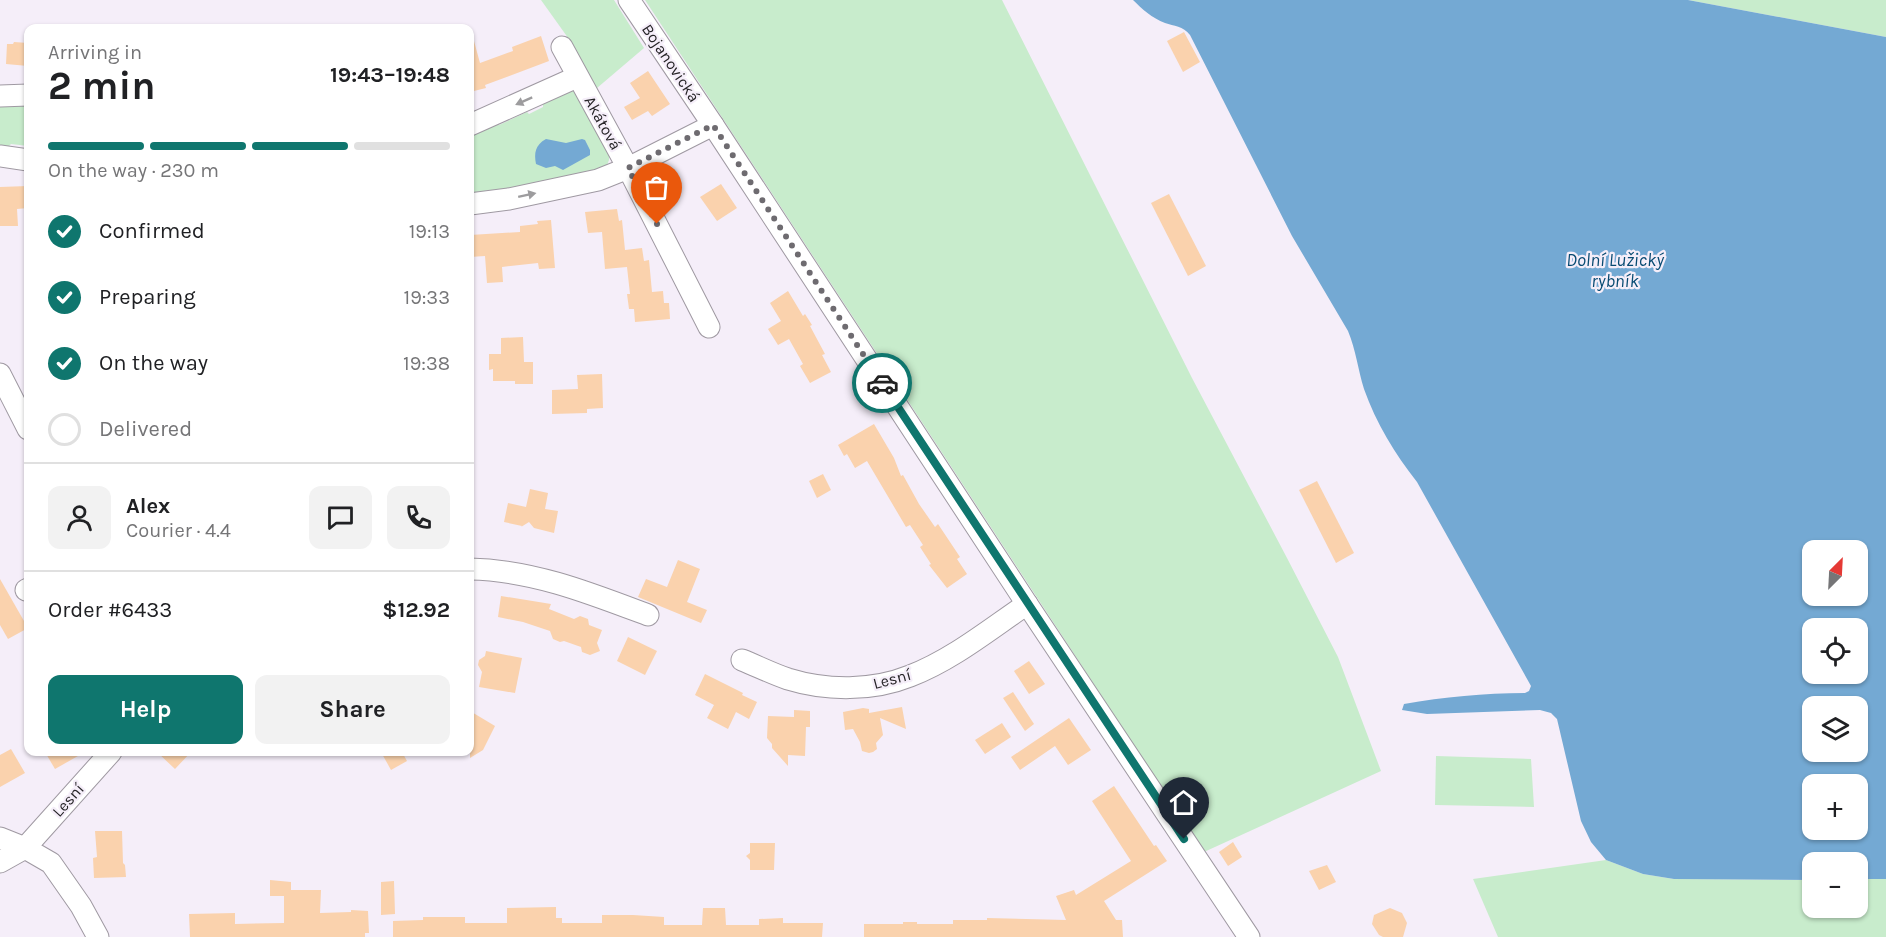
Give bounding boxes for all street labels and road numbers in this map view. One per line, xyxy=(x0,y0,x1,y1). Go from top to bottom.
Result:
street label: Bojanovická xyxy=(638,20,704,106)
street label: Akátová xyxy=(580,93,626,153)
street label: Lesní xyxy=(871,665,913,693)
street label: Lesní xyxy=(48,779,88,821)

